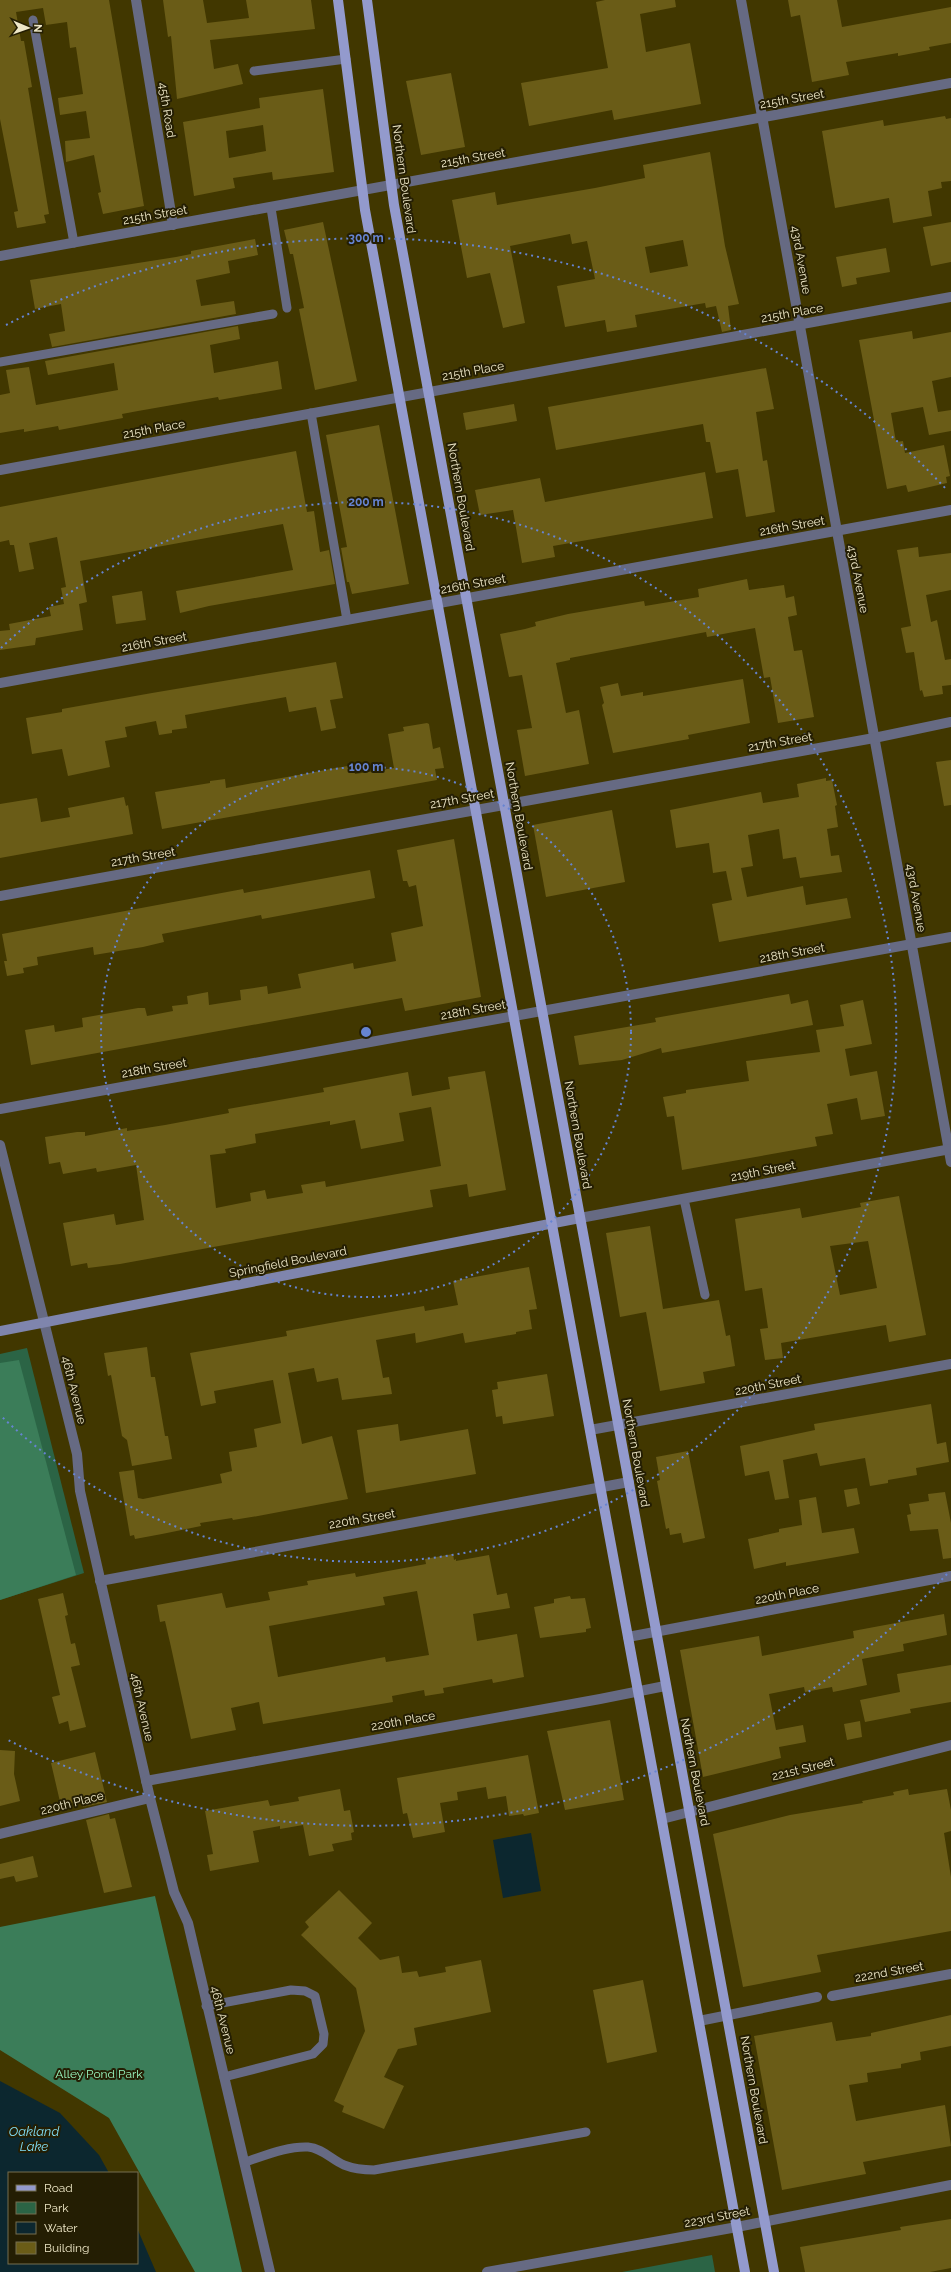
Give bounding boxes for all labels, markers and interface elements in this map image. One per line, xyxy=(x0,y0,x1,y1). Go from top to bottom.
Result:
north arrow xyxy=(8,8,48,48)
text: N xyxy=(31,24,44,33)
street label: 45th Road xyxy=(156,81,178,139)
street label: 215th Street xyxy=(759,86,825,112)
street label: Northern Boulevard xyxy=(389,124,419,234)
street label: 215th Street xyxy=(440,145,506,171)
street label: 215th Street xyxy=(122,202,188,228)
street label: 43rd Avenue xyxy=(788,225,814,295)
text: 300 m xyxy=(348,231,384,245)
street label: 215th Place xyxy=(760,301,824,325)
street label: 215th Place xyxy=(441,359,505,383)
street label: 215th Place xyxy=(122,417,186,441)
street label: Northern Boulevard xyxy=(445,442,477,552)
text: 200 m xyxy=(348,495,384,509)
street label: 216th Street xyxy=(758,513,826,539)
street label: 43rd Avenue xyxy=(845,544,871,614)
street label: 216th Street xyxy=(439,571,507,597)
street label: 216th Street xyxy=(120,629,188,655)
street label: 217th Street xyxy=(747,729,813,755)
text: 100 m xyxy=(349,760,383,774)
street label: Northern Boulevard xyxy=(503,761,535,871)
street label: 217th Street xyxy=(429,786,495,812)
street label: 217th Street xyxy=(110,844,176,870)
street label: 43rd Avenue xyxy=(903,863,929,933)
street label: 218th Street xyxy=(758,940,826,966)
street label: 218th Street xyxy=(439,997,507,1023)
centre of rings xyxy=(359,1025,373,1039)
street label: 218th Street xyxy=(120,1055,188,1081)
street label: Northern Boulevard xyxy=(562,1080,594,1190)
street label: 219th Street xyxy=(729,1158,797,1184)
street label: Springfield Boulevard xyxy=(228,1244,348,1280)
street label: 46th Avenue xyxy=(59,1355,89,1425)
street label: 220th Street xyxy=(734,1372,802,1398)
street label: Northern Boulevard xyxy=(620,1398,652,1508)
street label: 220th Street xyxy=(328,1506,396,1532)
street label: 220th Place xyxy=(754,1581,820,1607)
street label: 46th Avenue xyxy=(127,1672,157,1742)
street label: 220th Place xyxy=(370,1708,436,1734)
street label: Northern Boulevard xyxy=(678,1717,712,1827)
street label: 221st Street xyxy=(770,1754,836,1784)
street label: 220th Place xyxy=(39,1788,105,1818)
street label: 222nd Street xyxy=(854,1959,924,1985)
street label: 46th Avenue xyxy=(208,1985,238,2055)
street label: Northern Boulevard xyxy=(738,2035,770,2145)
park label: Alley Pond Park xyxy=(55,2067,143,2081)
water label: Oakland Lake xyxy=(9,2124,59,2154)
legend xyxy=(8,2172,138,2264)
text: Road xyxy=(44,2181,73,2195)
text: Park xyxy=(44,2201,69,2215)
street label: 223rd Street xyxy=(683,2204,751,2230)
text: Water xyxy=(44,2221,78,2235)
text: Building xyxy=(44,2241,90,2255)

